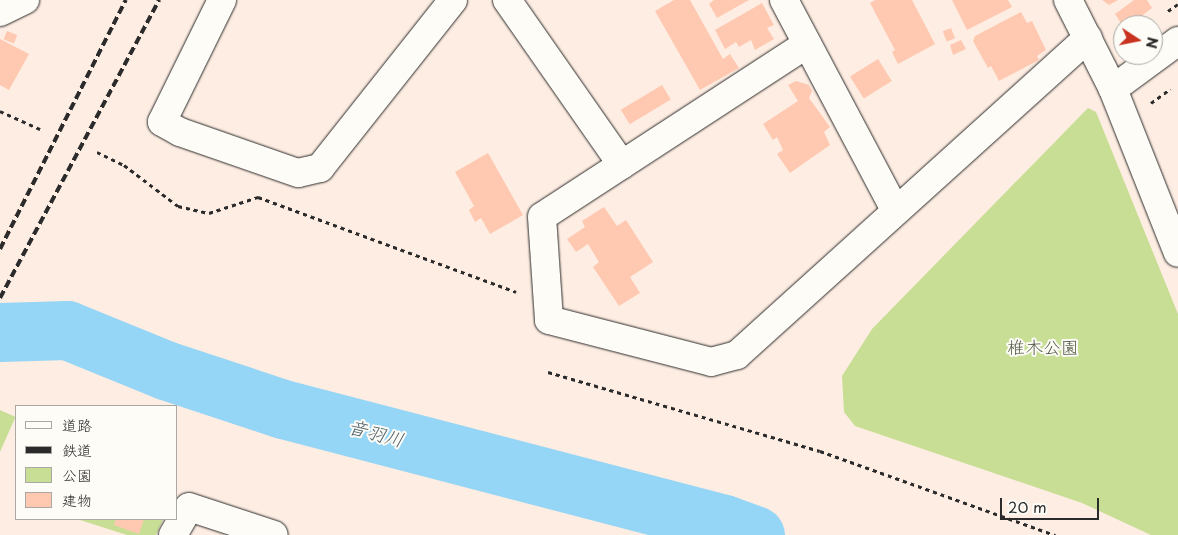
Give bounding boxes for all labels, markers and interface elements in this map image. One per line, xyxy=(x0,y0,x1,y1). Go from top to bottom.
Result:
north arrow xyxy=(1113,15,1163,65)
text: N xyxy=(1141,35,1164,50)
park label: 椎木公園 xyxy=(1007,336,1079,358)
legend xyxy=(15,405,178,520)
text: 道路 xyxy=(62,413,92,436)
water label: 音羽川 xyxy=(346,415,406,451)
text: 鉄道 xyxy=(62,438,92,461)
text: 公園 xyxy=(62,463,92,486)
text: 建物 xyxy=(62,488,92,511)
scale bar xyxy=(1003,488,1102,520)
text: 20 m xyxy=(1008,495,1047,518)

